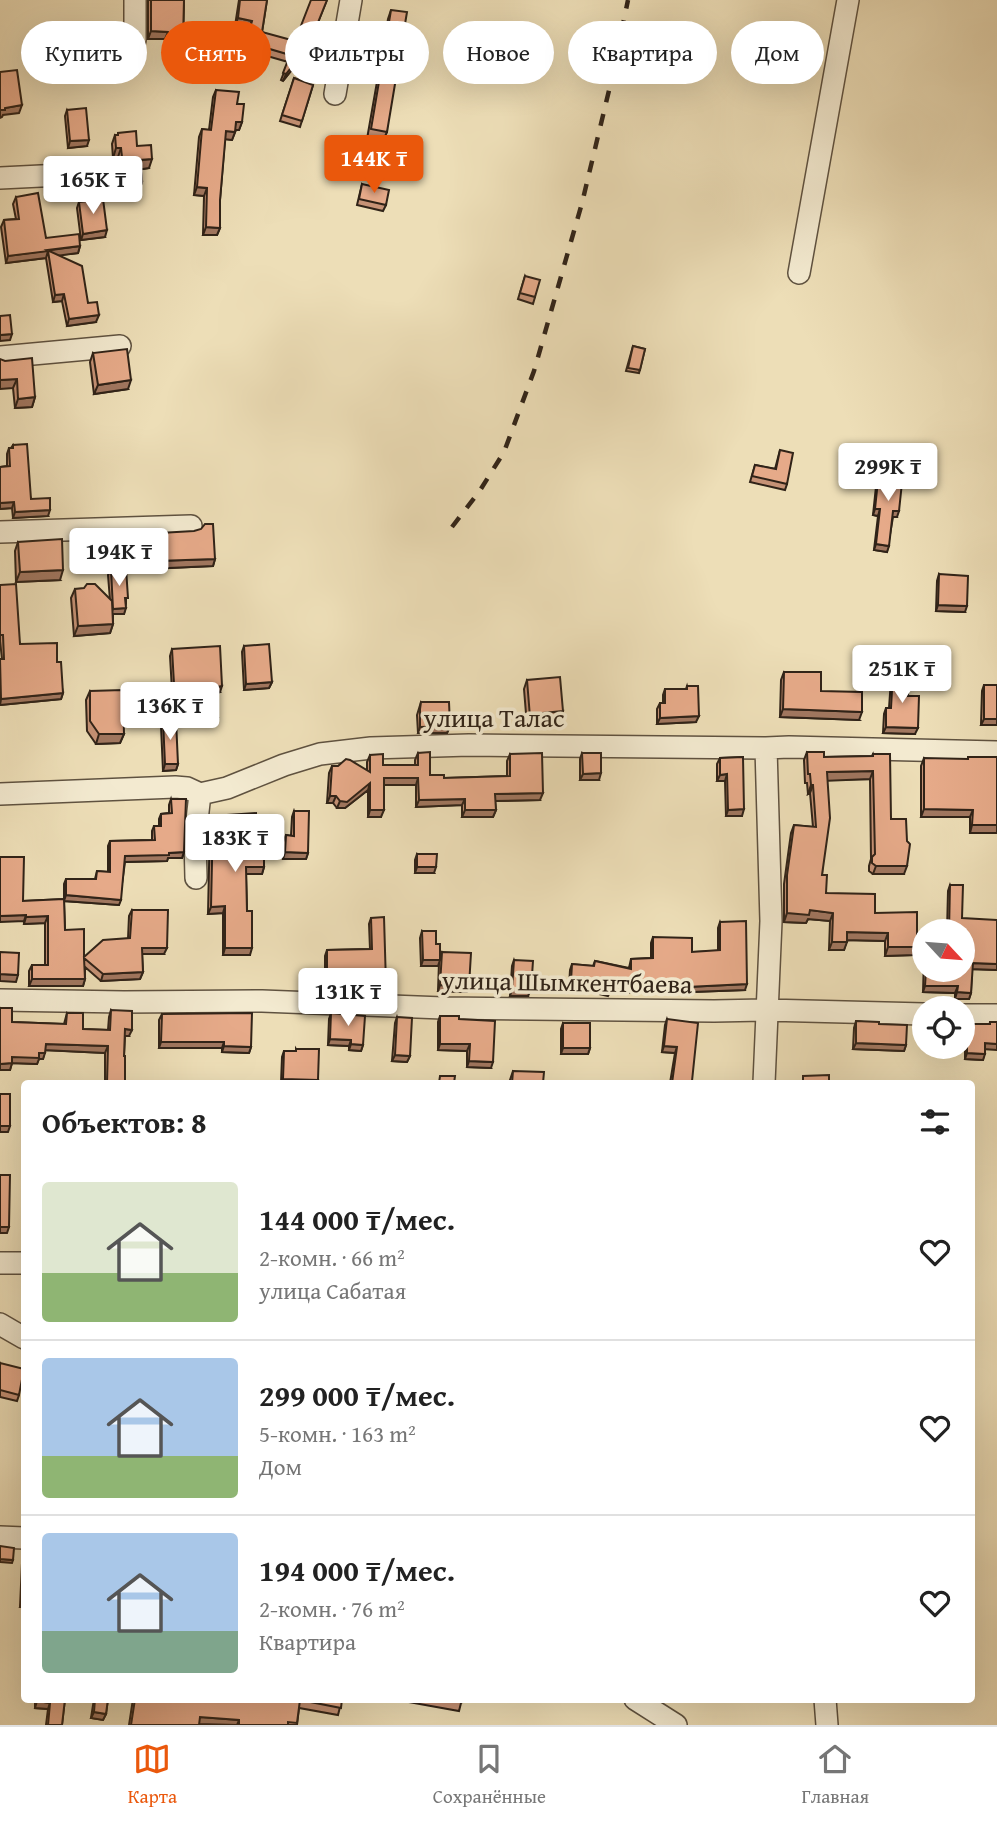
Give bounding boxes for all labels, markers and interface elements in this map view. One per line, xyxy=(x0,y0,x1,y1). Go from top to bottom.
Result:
chip: Купить xyxy=(21,21,147,84)
chip: Снять xyxy=(161,21,271,84)
chip: Фильтры xyxy=(285,21,429,84)
chip: Новое xyxy=(443,21,554,84)
chip: Квартира xyxy=(568,21,717,84)
chip: Дом xyxy=(731,21,824,84)
pin: 144K ₸ xyxy=(317,136,431,195)
text: 144K ₸ xyxy=(340,141,408,174)
pin: 165K ₸ xyxy=(36,156,150,216)
text: 165K ₸ xyxy=(59,162,127,195)
pin: 299K ₸ xyxy=(831,444,945,503)
text: 299K ₸ xyxy=(854,449,922,482)
pin: 194K ₸ xyxy=(62,528,176,588)
text: 194K ₸ xyxy=(85,534,153,567)
pin: 251K ₸ xyxy=(845,646,959,705)
text: 251K ₸ xyxy=(868,651,936,684)
pin: 136K ₸ xyxy=(113,682,227,742)
text: 136K ₸ xyxy=(136,688,204,721)
street label: улица Талас xyxy=(422,698,565,737)
pin: 183K ₸ xyxy=(178,814,292,874)
text: 183K ₸ xyxy=(201,820,269,853)
north arrow xyxy=(912,919,975,982)
map controls xyxy=(912,919,975,1059)
street label: улица Шымкентбаева xyxy=(440,960,693,1003)
pin: 131K ₸ xyxy=(291,968,405,1028)
text: 131K ₸ xyxy=(314,974,382,1007)
button: locate xyxy=(912,996,975,1059)
text: Объектов: 8 xyxy=(42,1100,206,1144)
icon: filters xyxy=(916,1103,954,1141)
text: 144 000 ₸/мес. xyxy=(259,1197,455,1241)
icon: home xyxy=(98,1210,182,1294)
icon: heart xyxy=(916,1233,954,1271)
text: 2-комн. · 66 m² xyxy=(259,1241,405,1274)
text: улица Сабатая xyxy=(259,1274,406,1307)
text: 299 000 ₸/мес. xyxy=(259,1373,455,1417)
icon: home xyxy=(98,1386,182,1470)
icon: heart xyxy=(916,1409,954,1447)
text: 5-комн. · 163 m² xyxy=(259,1417,416,1450)
text: Дом xyxy=(259,1450,302,1483)
text: 194 000 ₸/мес. xyxy=(259,1548,455,1592)
icon: home xyxy=(98,1561,182,1645)
icon: heart xyxy=(916,1584,954,1622)
text: 2-комн. · 76 m² xyxy=(259,1592,405,1625)
text: Квартира xyxy=(259,1625,356,1658)
tab: Карта xyxy=(128,1740,177,1810)
tab: Сохранённые xyxy=(433,1740,546,1810)
tab: Главная xyxy=(802,1740,869,1810)

